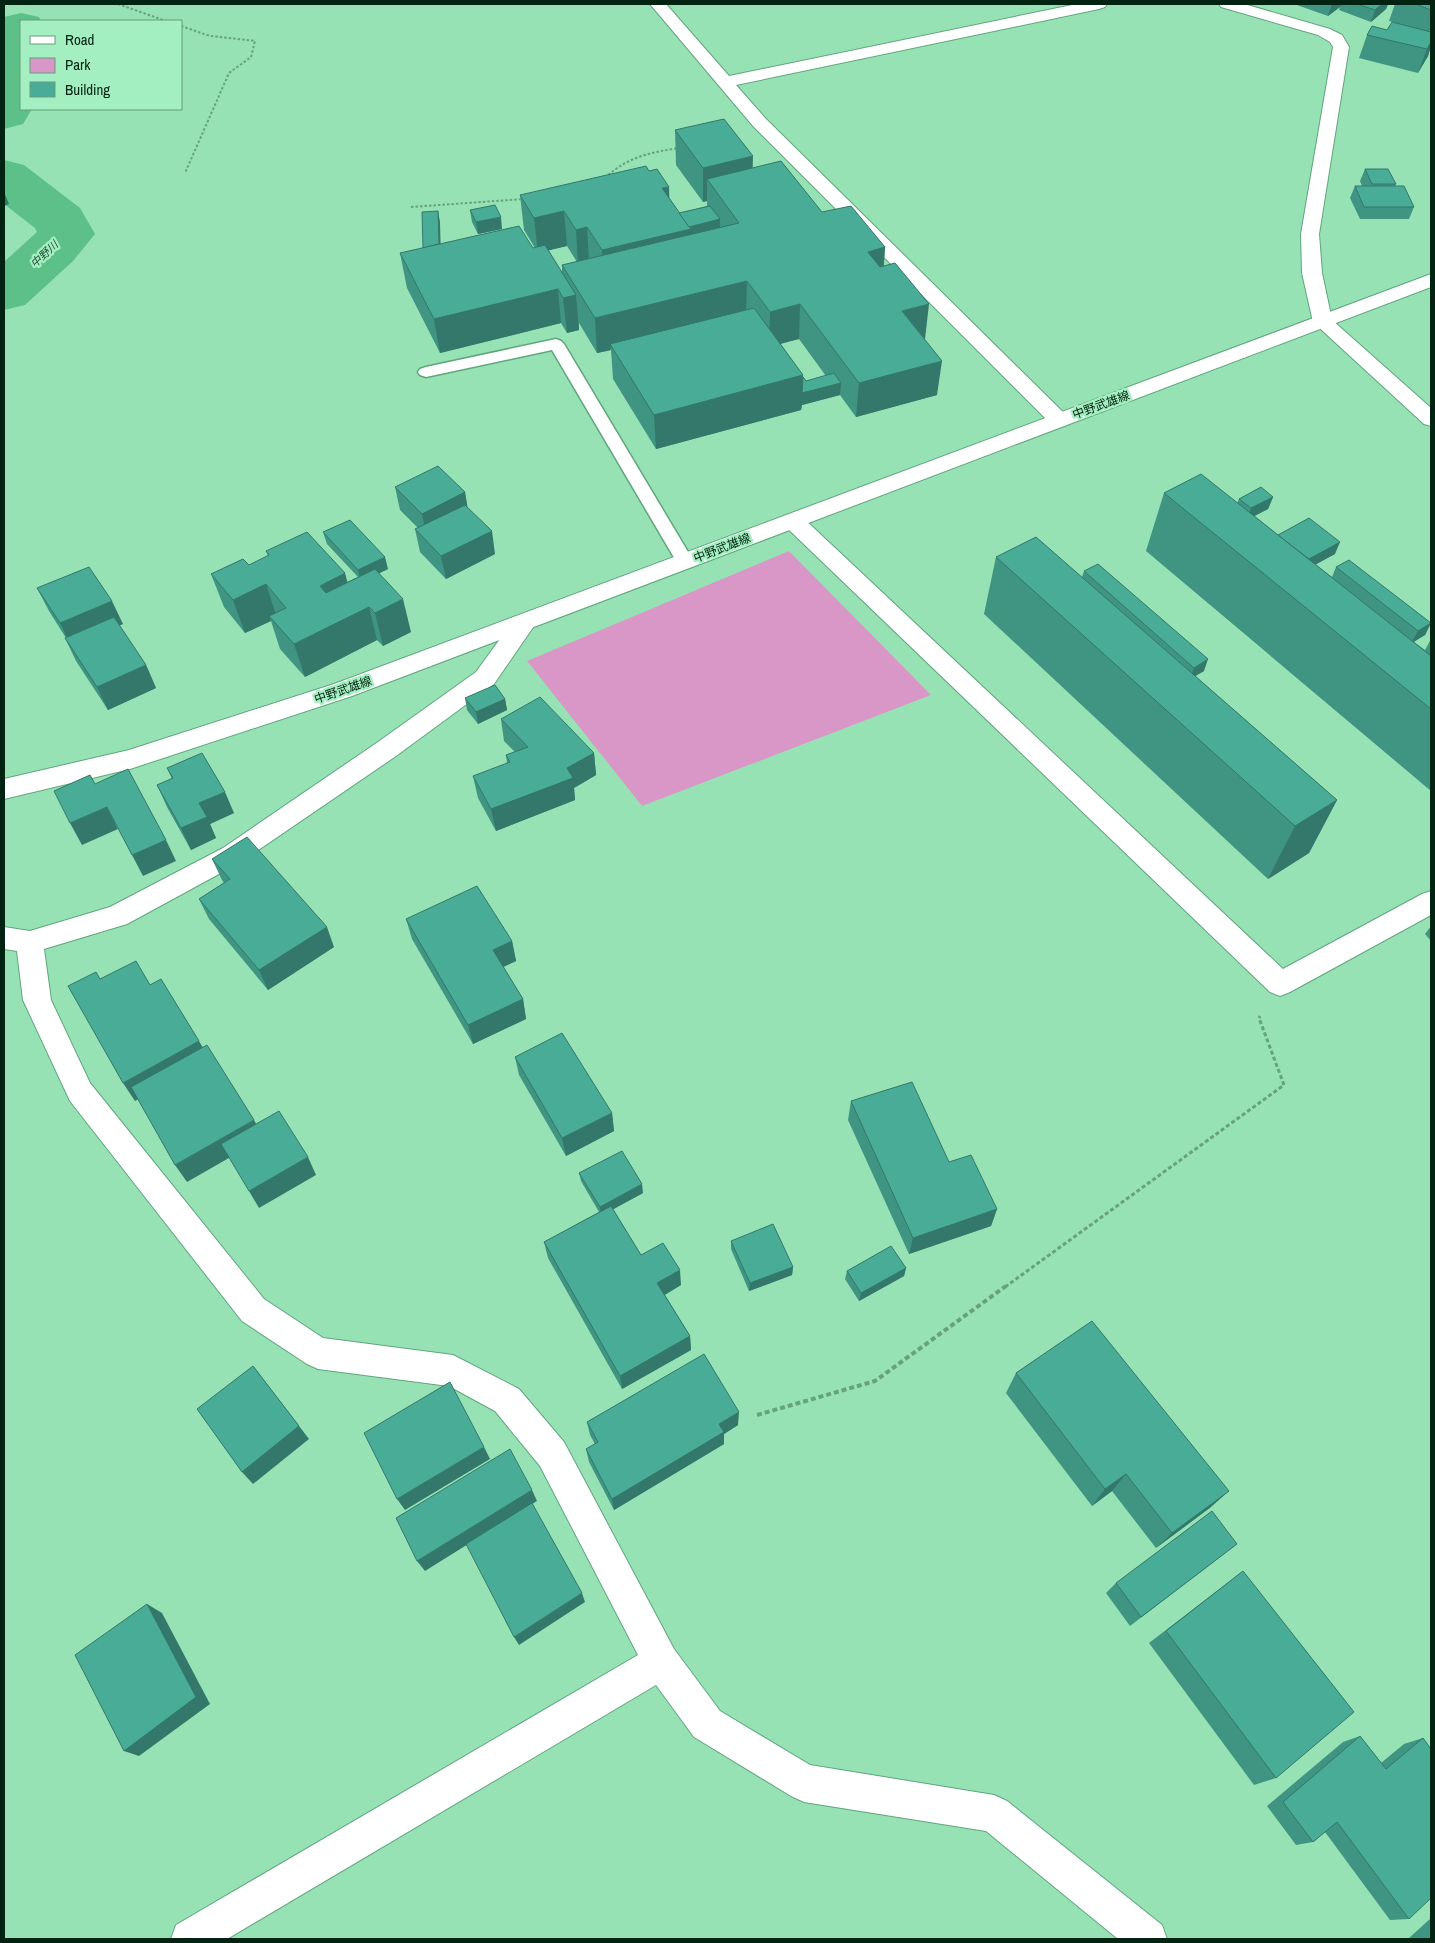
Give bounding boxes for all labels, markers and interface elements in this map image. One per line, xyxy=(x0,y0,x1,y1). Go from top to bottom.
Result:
legend xyxy=(20,20,182,110)
text: Road xyxy=(65,29,94,50)
text: Park xyxy=(65,54,91,75)
text: Building xyxy=(65,79,110,100)
water label: 中野川 xyxy=(27,237,62,270)
street label: 中野武雄線 xyxy=(1070,387,1132,423)
street label: 中野武雄線 xyxy=(691,530,753,566)
street label: 中野武雄線 xyxy=(312,673,374,707)

